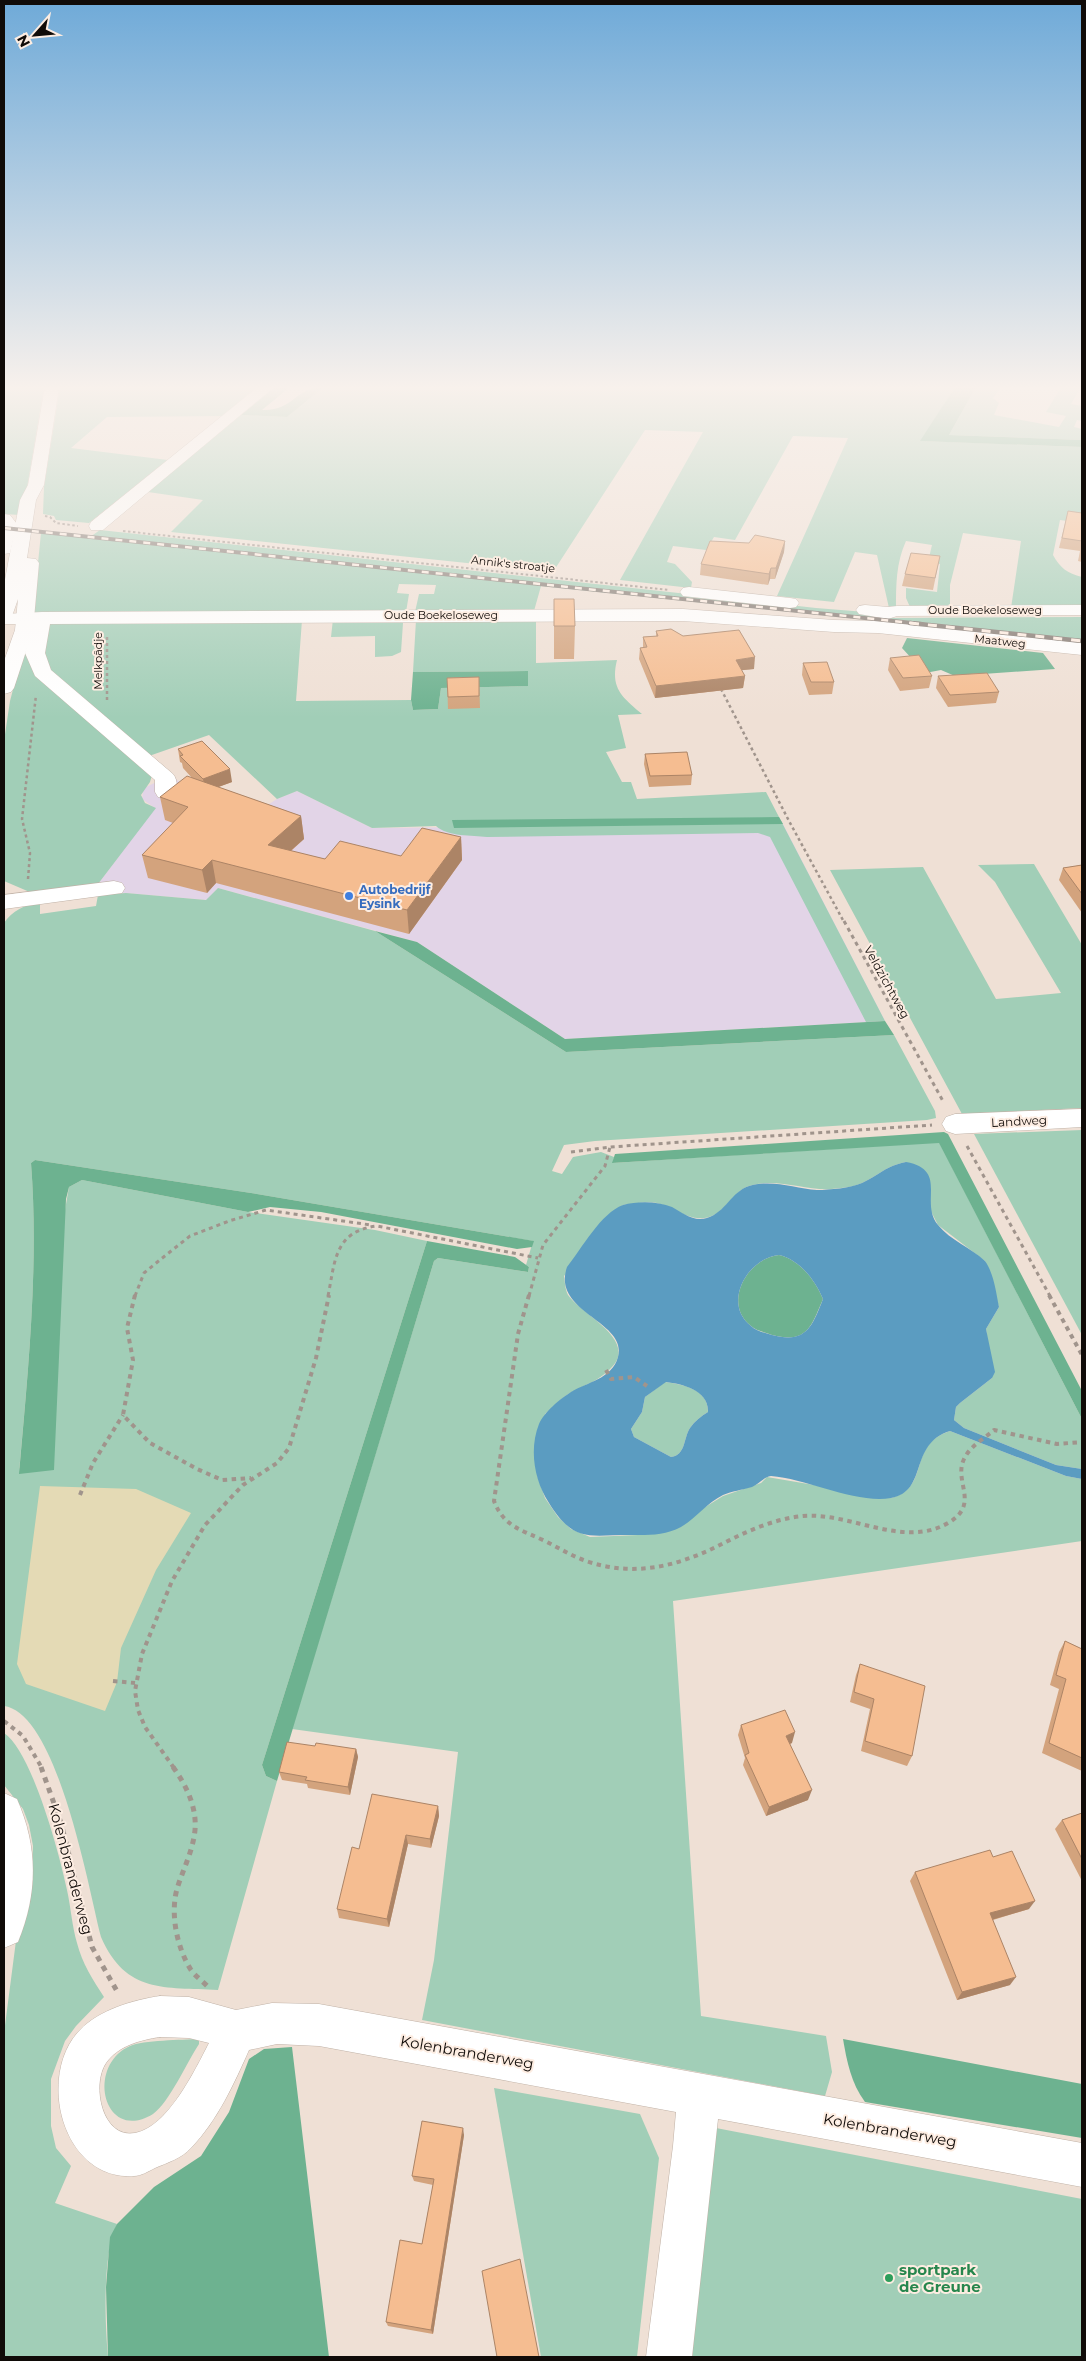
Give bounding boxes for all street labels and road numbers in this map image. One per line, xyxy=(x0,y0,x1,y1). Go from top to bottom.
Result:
street label: Annik's stroatje xyxy=(470,553,556,575)
street label: Oude Boekeloseweg xyxy=(928,603,1042,617)
street label: Oude Boekeloseweg xyxy=(384,608,498,622)
street label: Maatweg xyxy=(974,631,1026,651)
street label: Melkpâdje xyxy=(91,632,105,690)
street label: Veldzichtweg xyxy=(861,943,913,1021)
street label: Landweg xyxy=(991,1112,1047,1130)
street label: Kolenbranderweg xyxy=(44,1801,98,1937)
street label: Kolenbranderweg xyxy=(399,2031,535,2073)
street label: Kolenbranderweg xyxy=(822,2109,958,2151)

